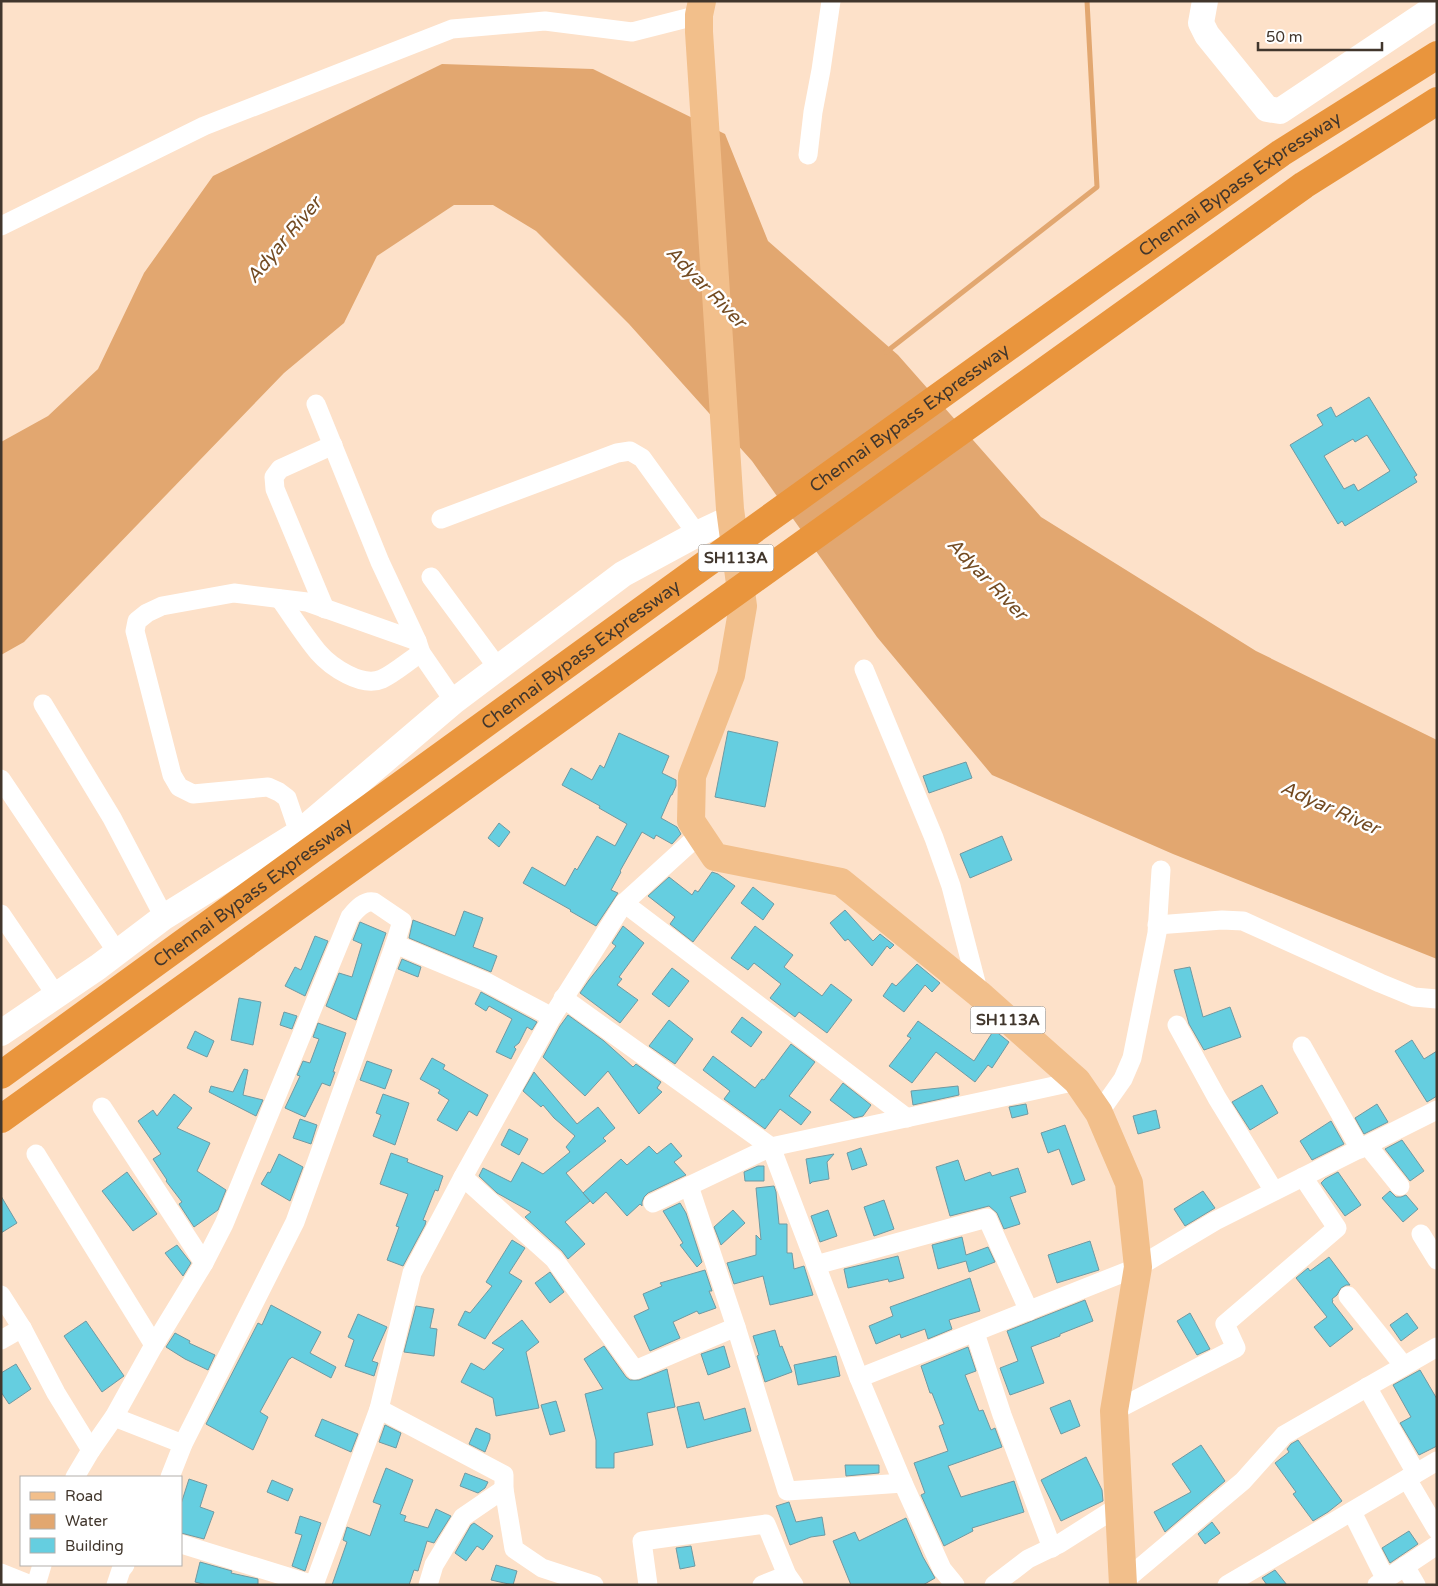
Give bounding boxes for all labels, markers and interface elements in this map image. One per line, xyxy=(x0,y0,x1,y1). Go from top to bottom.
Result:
scale bar xyxy=(1258,20,1382,52)
text: 50 m xyxy=(1266,28,1303,46)
street label: Chennai Bypass Expressway xyxy=(1134,107,1345,261)
water label: Adyar River xyxy=(242,191,328,287)
water label: Adyar River xyxy=(662,242,752,334)
street label: Chennai Bypass Expressway xyxy=(805,339,1014,497)
water label: Adyar River xyxy=(943,534,1033,626)
road number: SH113A xyxy=(698,544,774,572)
street label: Chennai Bypass Expressway xyxy=(477,575,685,734)
water label: Adyar River xyxy=(1277,777,1385,841)
street label: Chennai Bypass Expressway xyxy=(149,813,357,972)
road number: SH113A xyxy=(970,1006,1046,1034)
legend xyxy=(20,1476,182,1566)
text: Road xyxy=(65,1487,103,1505)
text: Water xyxy=(65,1512,108,1530)
text: Building xyxy=(65,1537,124,1555)

